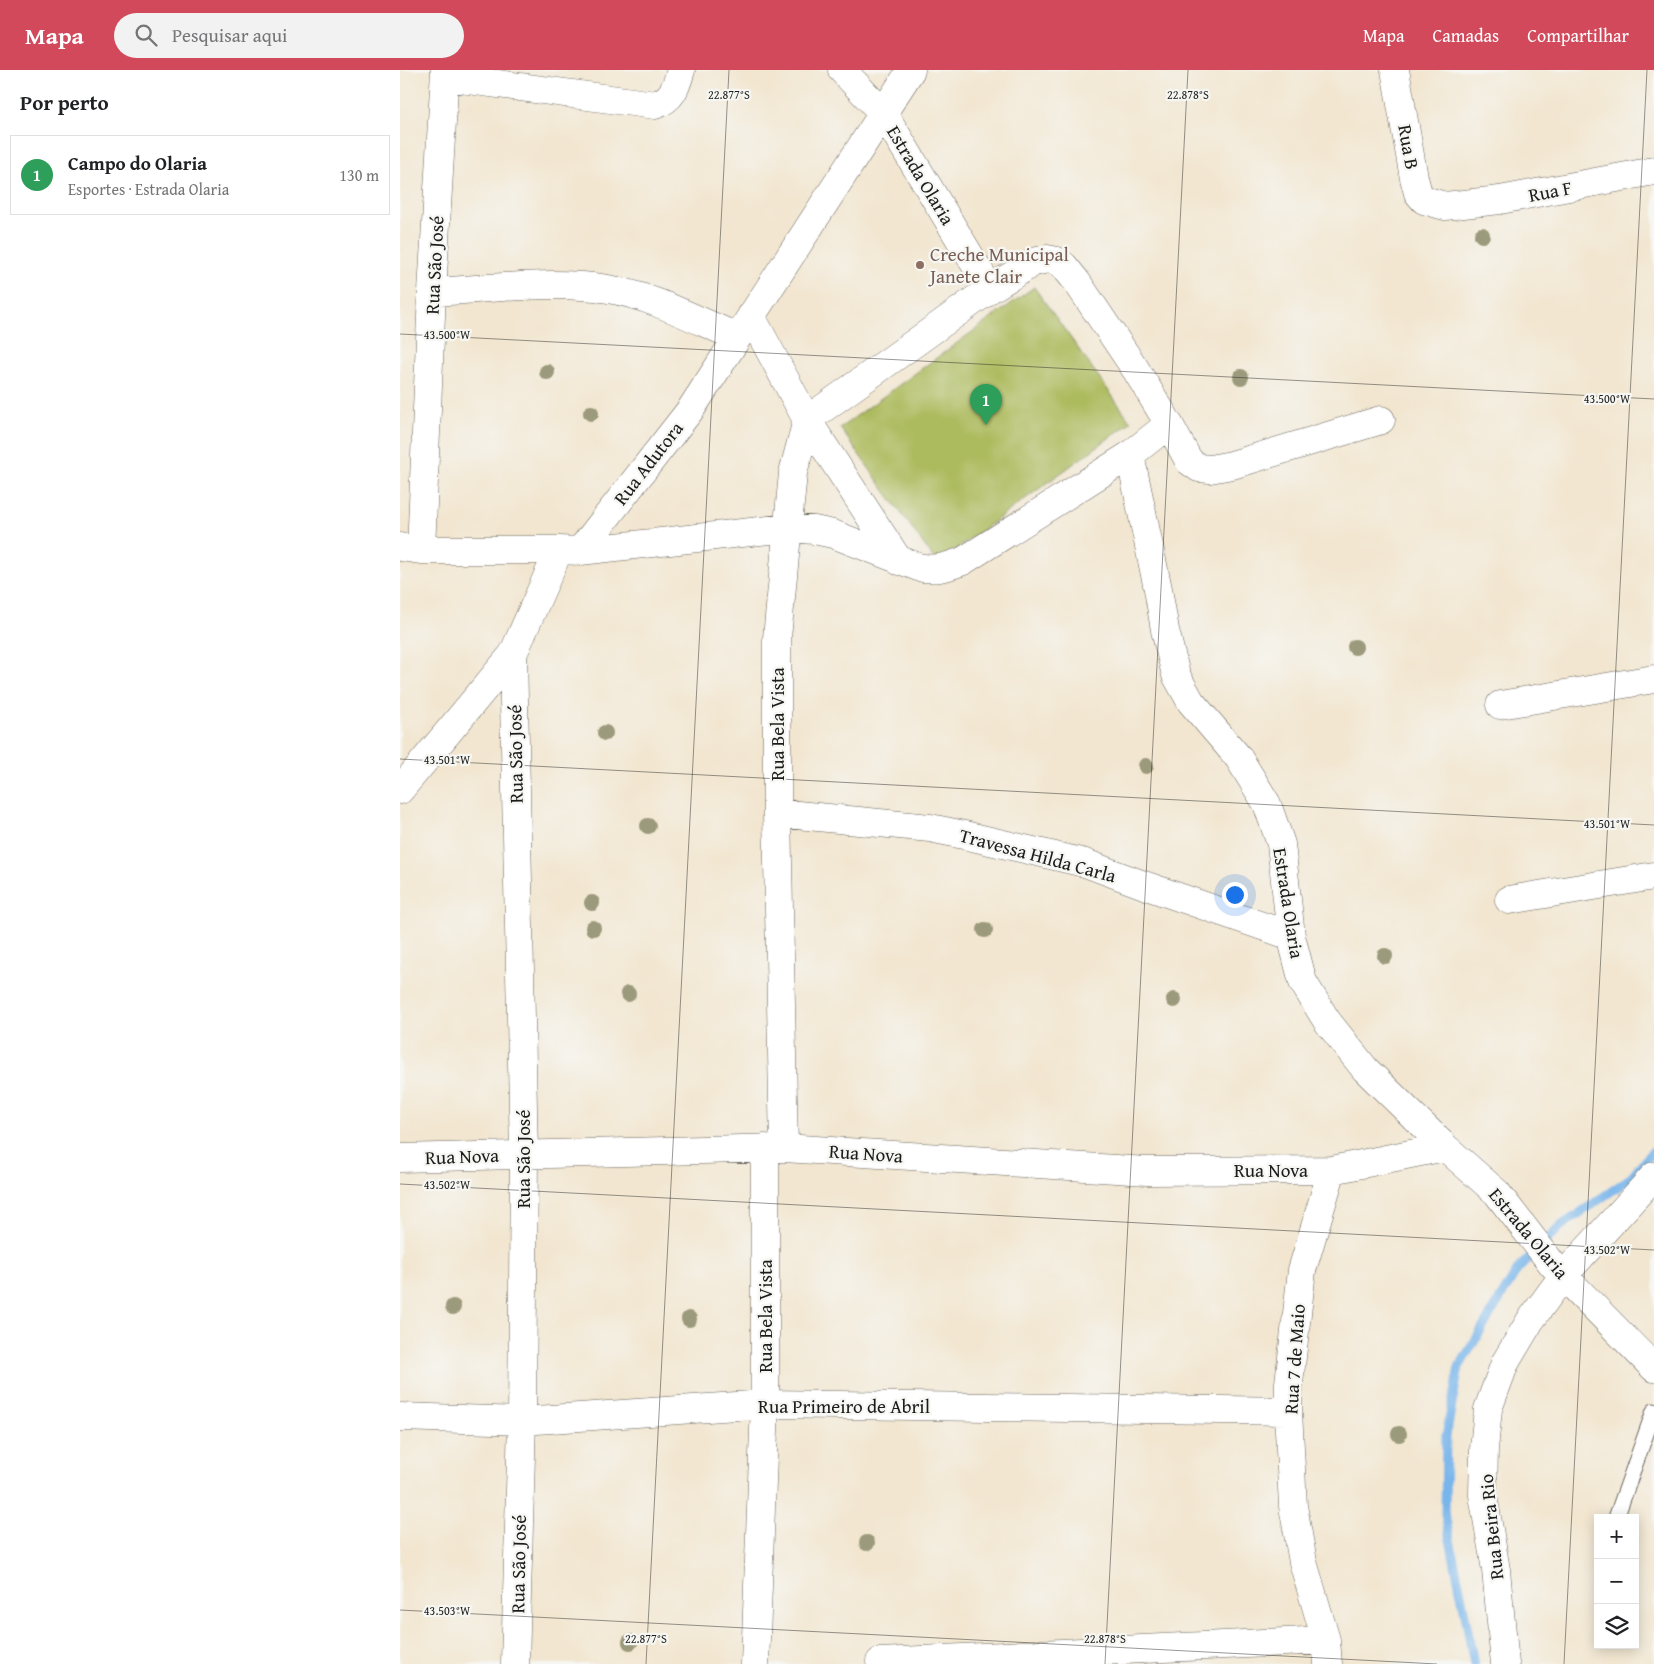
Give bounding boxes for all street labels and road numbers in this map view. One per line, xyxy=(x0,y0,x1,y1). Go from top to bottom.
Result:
street label: Estrada Olaria xyxy=(880,120,962,230)
street label: Rua B xyxy=(1391,122,1427,172)
street label: Rua F xyxy=(1526,173,1574,209)
street label: Rua São José xyxy=(417,215,451,315)
street label: Rua Adutora xyxy=(606,415,690,511)
street label: Rua Bela Vista xyxy=(763,667,791,781)
street label: Rua São José xyxy=(500,704,530,804)
street label: Travessa Hilda Carla xyxy=(957,821,1119,889)
street label: Estrada Olaria xyxy=(1266,846,1312,960)
street label: Rua São José xyxy=(509,1110,537,1208)
street label: Rua Nova xyxy=(828,1136,904,1170)
street label: Rua Nova xyxy=(424,1141,500,1171)
street label: Rua Nova xyxy=(1234,1156,1308,1184)
street label: Estrada Olaria xyxy=(1482,1181,1576,1285)
street label: Rua Bela Vista xyxy=(751,1259,779,1373)
street label: Rua 7 de Maio xyxy=(1276,1303,1312,1415)
street label: Rua Primeiro de Abril xyxy=(758,1392,930,1420)
street label: Rua Beira Rio xyxy=(1472,1473,1510,1581)
street label: Rua São José xyxy=(503,1514,533,1614)

